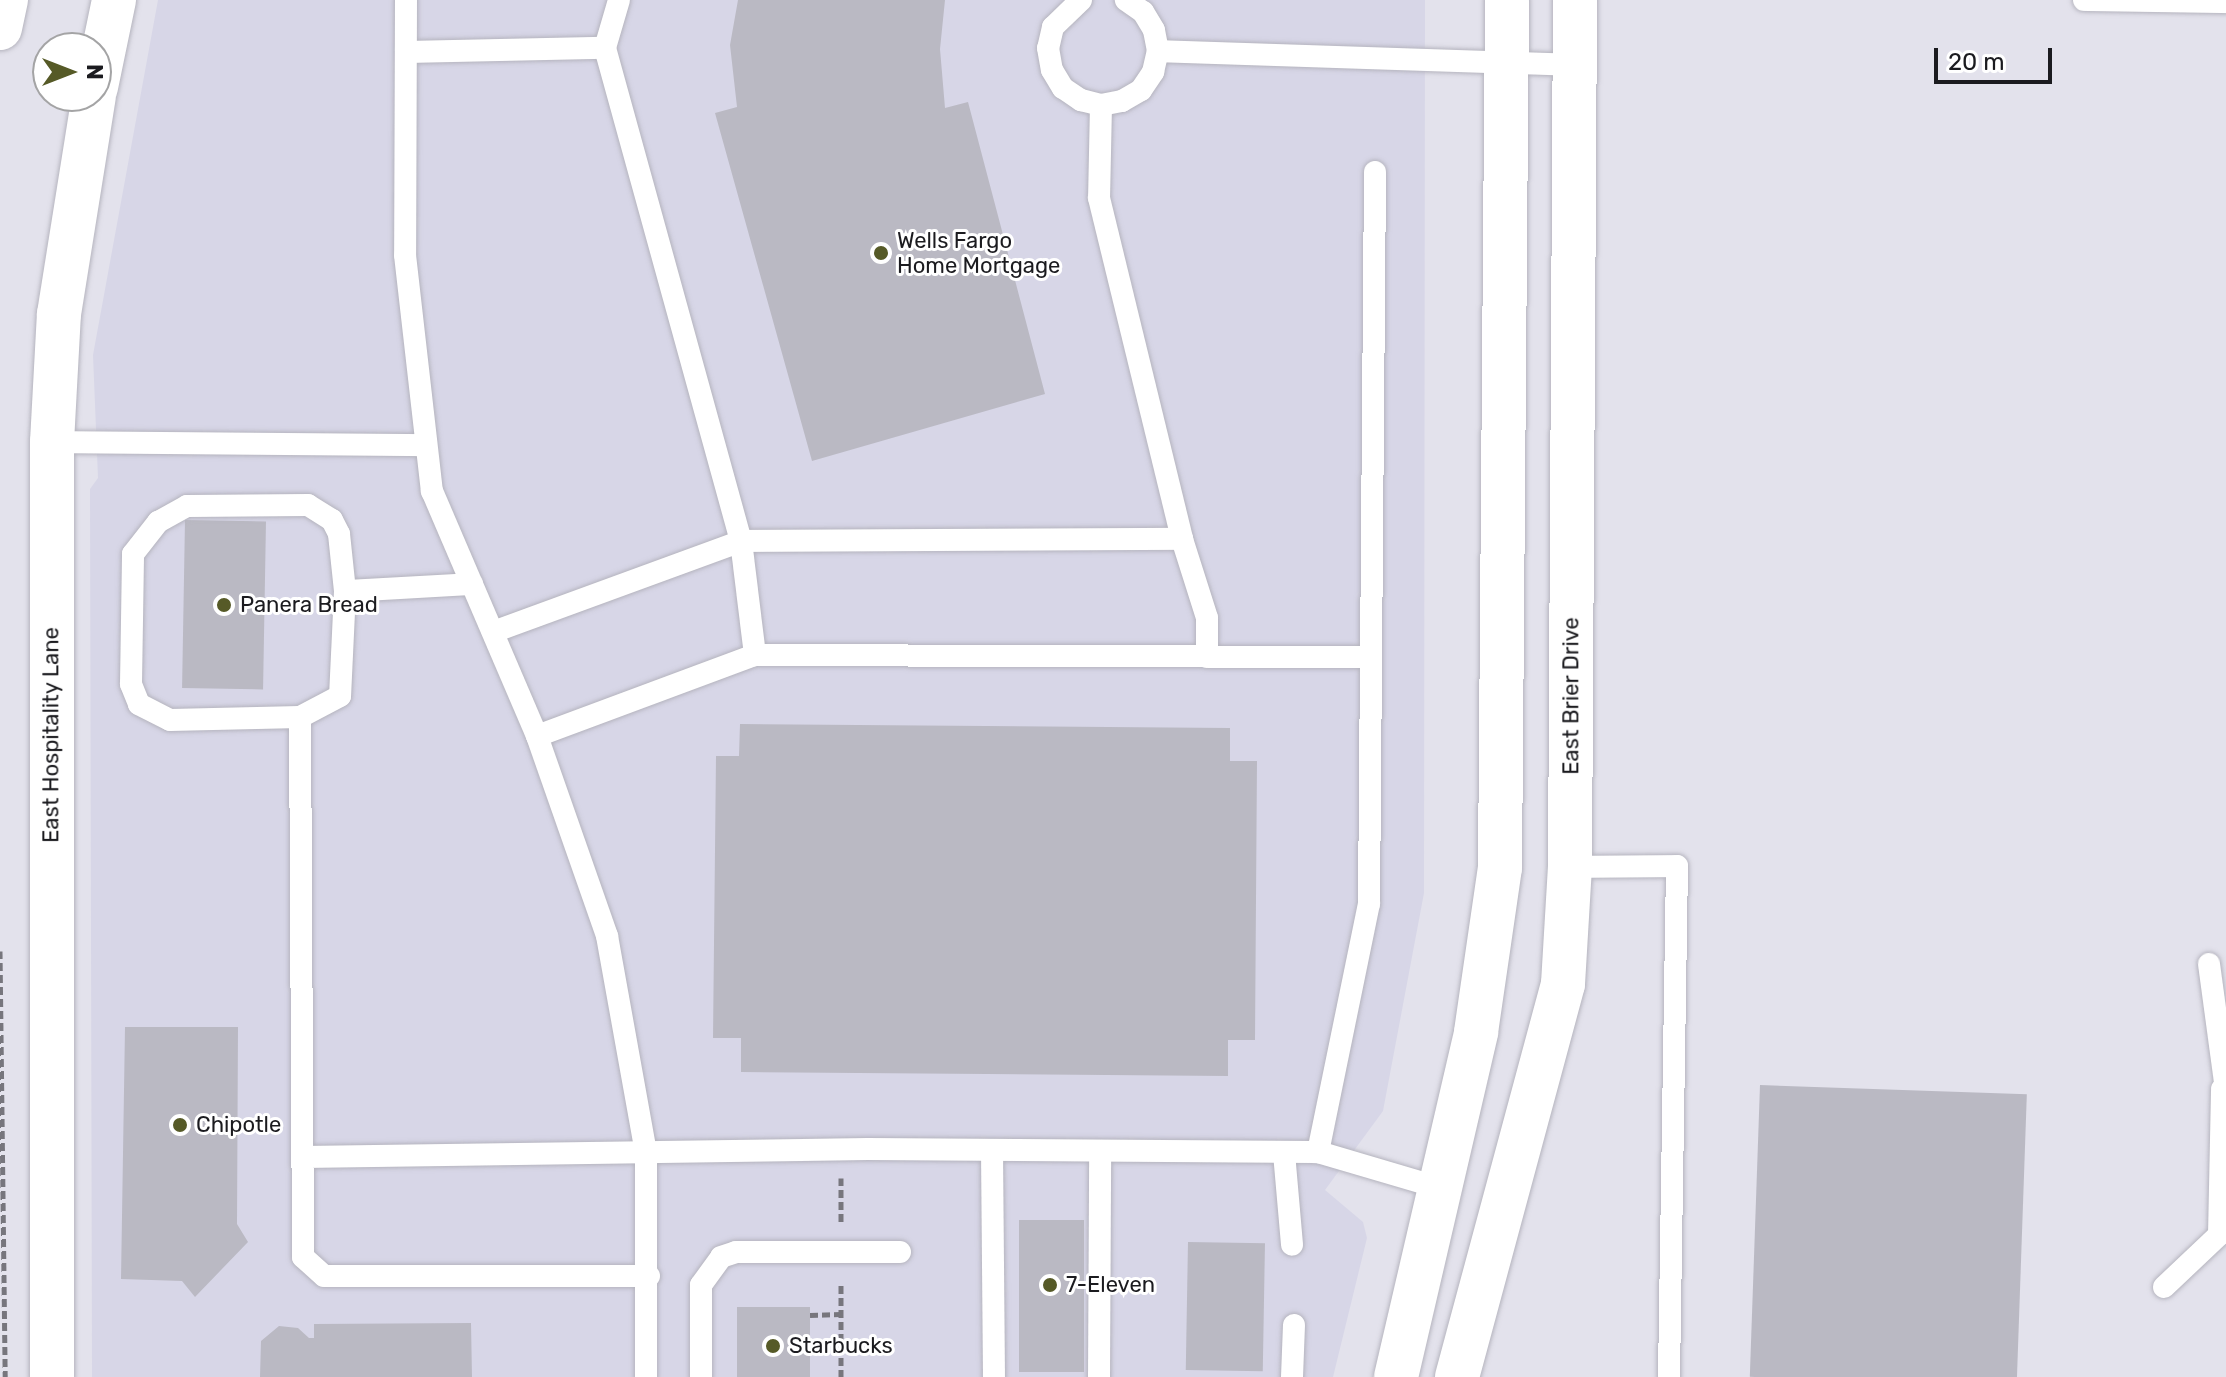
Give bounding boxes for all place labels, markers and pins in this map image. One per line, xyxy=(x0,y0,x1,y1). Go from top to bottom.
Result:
place label: Wells Fargo Home Mortgage xyxy=(897,227,1060,278)
marker: Wells Fargo Home Mortgage xyxy=(872,244,890,262)
place label: Panera Bread xyxy=(240,592,378,618)
marker: Panera Bread xyxy=(215,596,233,614)
place label: Chipotle xyxy=(196,1112,281,1138)
marker: Chipotle xyxy=(171,1116,189,1134)
place label: 7-Eleven xyxy=(1066,1272,1155,1298)
marker: 7-Eleven xyxy=(1041,1276,1059,1294)
place label: Starbucks xyxy=(789,1333,893,1359)
marker: Starbucks xyxy=(764,1337,782,1355)

